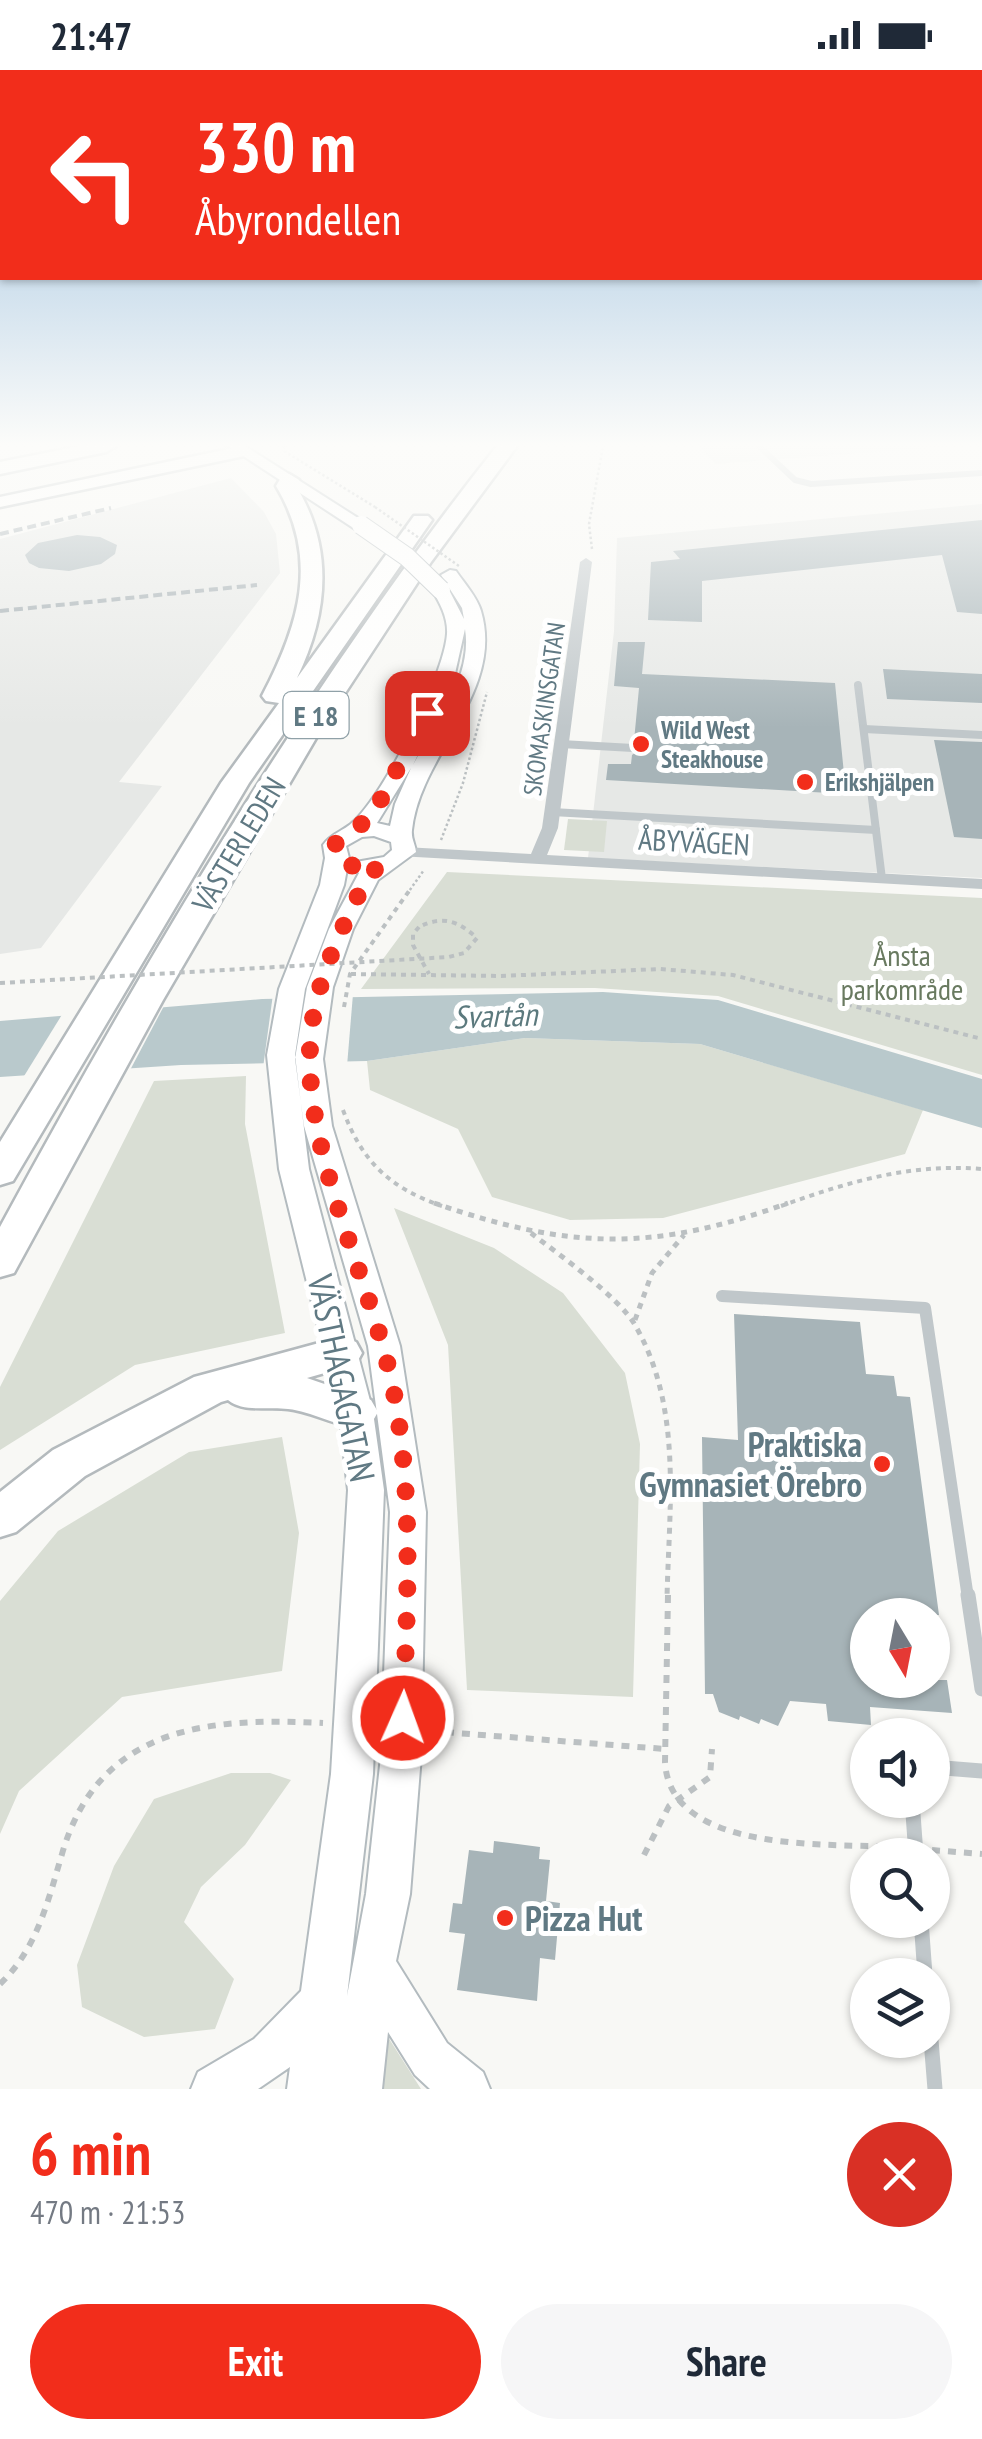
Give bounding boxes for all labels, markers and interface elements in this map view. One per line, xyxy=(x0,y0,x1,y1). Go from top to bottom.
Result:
text: 21:47 xyxy=(50,11,132,60)
text: 330 m xyxy=(195,101,356,191)
icon: left xyxy=(30,110,160,240)
text: Åbyrondellen xyxy=(195,189,401,247)
street label: SKOMASKINSGATAN xyxy=(516,620,572,798)
pin xyxy=(385,671,470,756)
icon: arrive xyxy=(400,686,455,741)
road number: E 18 xyxy=(284,692,348,738)
place label: Wild West Steakhouse xyxy=(660,714,764,775)
marker: Wild West Steakhouse xyxy=(630,733,652,755)
place label: Erikshjälpen xyxy=(825,766,934,798)
street label: VÄSTERLEDEN xyxy=(182,769,293,919)
marker: Erikshjälpen xyxy=(794,771,816,793)
street label: ÅBYVÄGEN xyxy=(637,819,751,863)
park label: Ånsta parkområde xyxy=(841,935,963,1008)
water label: Svartån xyxy=(452,992,540,1037)
street label: VÄSTHAGAGATAN xyxy=(297,1269,386,1486)
place label: Praktiska Gymnasiet Örebro xyxy=(639,1421,862,1507)
marker: Praktiska Gymnasiet Örebro xyxy=(871,1453,893,1475)
north arrow xyxy=(850,1598,950,1698)
map controls xyxy=(850,1598,950,2058)
position arrow xyxy=(351,1666,455,1770)
button: sound xyxy=(850,1718,950,1818)
button: search xyxy=(850,1838,950,1938)
place label: Pizza Hut xyxy=(525,1895,642,1941)
marker: Pizza Hut xyxy=(494,1907,516,1929)
button: layers xyxy=(850,1958,950,2058)
text: 6 min xyxy=(30,2114,151,2192)
button: close xyxy=(847,2122,952,2227)
text: 470 m · 21:53 xyxy=(30,2191,185,2233)
button: Exit xyxy=(30,2304,481,2419)
button: Share xyxy=(501,2304,952,2419)

